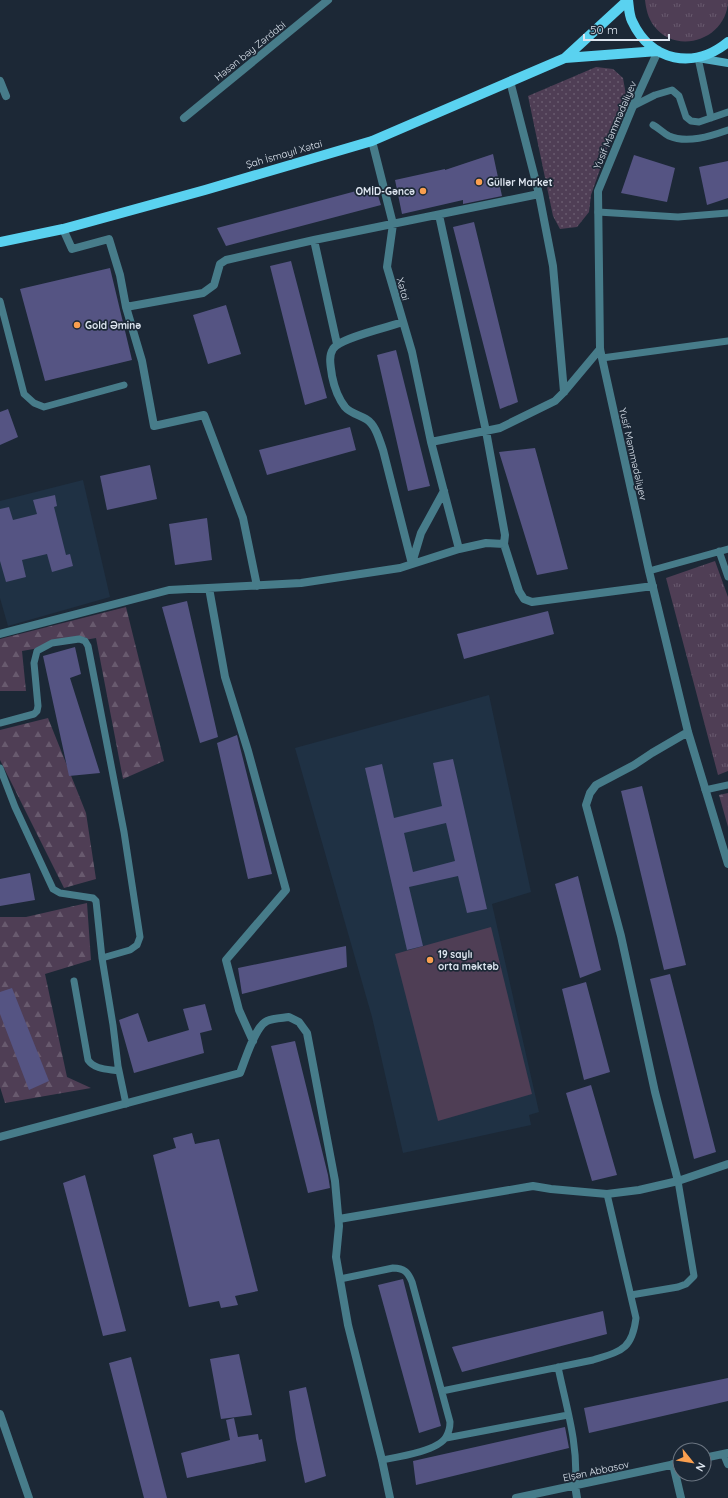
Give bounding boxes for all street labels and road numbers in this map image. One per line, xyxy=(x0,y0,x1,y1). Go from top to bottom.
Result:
street label: Həsən bəy Zərdabi xyxy=(212,18,288,84)
street label: Yusif Məmmədəliyev xyxy=(591,79,639,171)
street label: Şah İsmayıl Xətai xyxy=(244,137,324,171)
street label: Xətai xyxy=(394,276,412,302)
street label: Yusif Məmmədəliyev xyxy=(616,406,650,502)
street label: Elşən Abbasov xyxy=(562,1458,630,1484)

